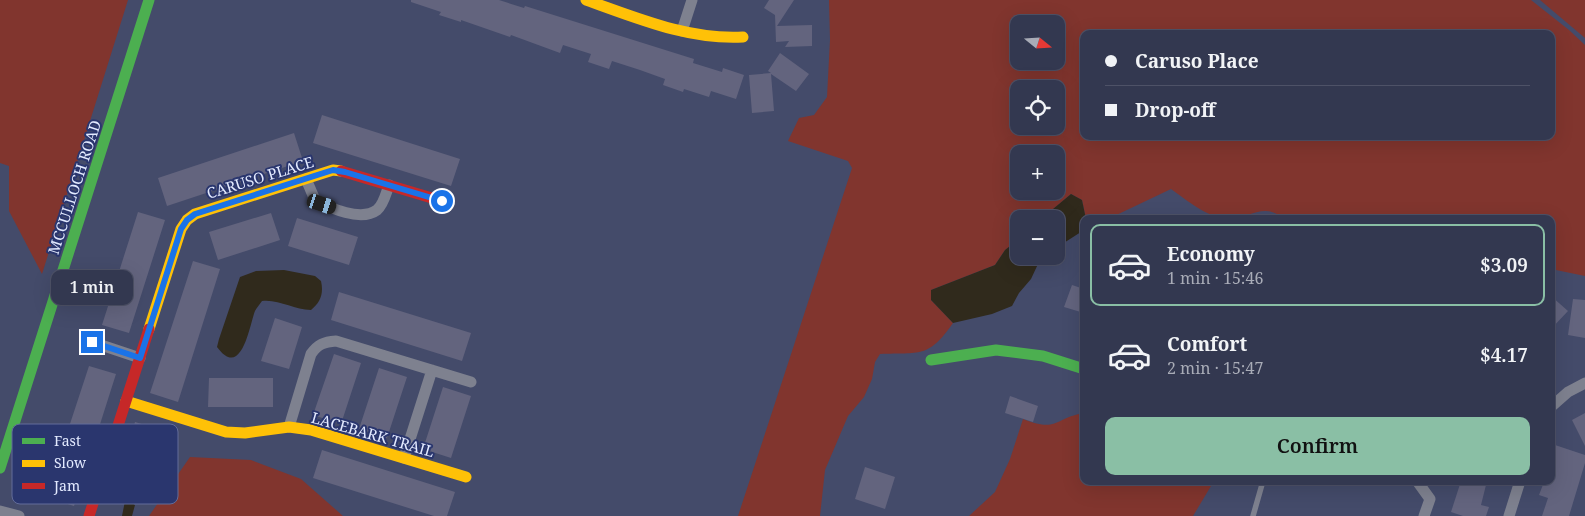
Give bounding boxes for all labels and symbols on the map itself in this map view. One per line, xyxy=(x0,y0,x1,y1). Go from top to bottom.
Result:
north arrow xyxy=(1010,15,1065,70)
street label: MCCULLOCH ROAD xyxy=(43,117,105,257)
street label: CARUSO PLACE xyxy=(204,151,316,203)
route start xyxy=(431,190,453,212)
car xyxy=(305,192,338,216)
callout: 1 min xyxy=(51,270,133,304)
route end xyxy=(81,331,103,353)
street label: LACEBARK TRAIL xyxy=(309,407,437,461)
legend xyxy=(12,424,178,504)
text: Fast xyxy=(54,431,81,450)
text: Slow xyxy=(54,453,87,472)
text: Jam xyxy=(53,476,80,495)

